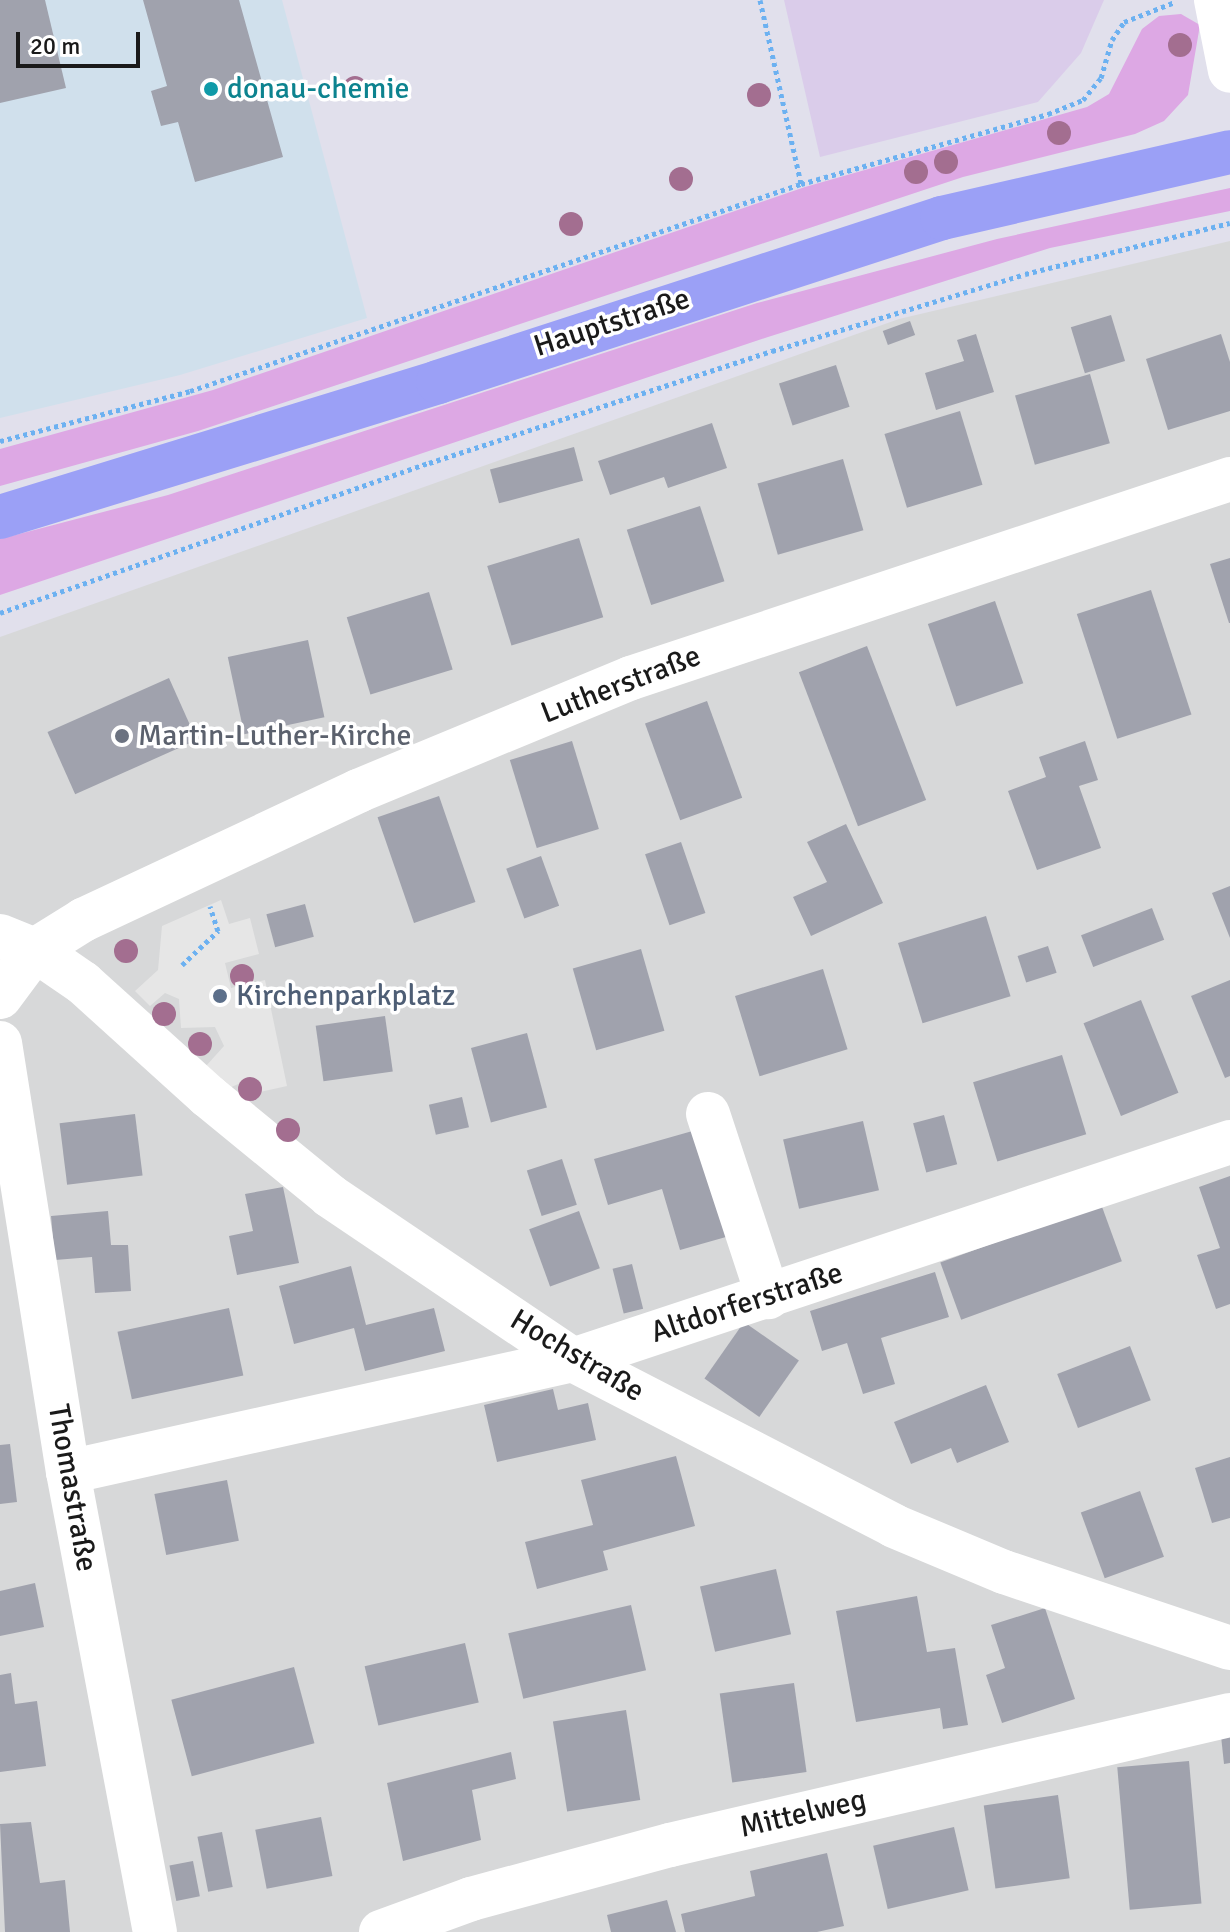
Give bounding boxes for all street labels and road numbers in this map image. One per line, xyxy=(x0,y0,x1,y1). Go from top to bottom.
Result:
street label: Hauptstraße xyxy=(530,281,694,365)
street label: Lutherstraße xyxy=(536,638,706,732)
street label: Altdorferstraße xyxy=(647,1255,847,1351)
street label: Hochstraße xyxy=(504,1302,650,1410)
street label: Thomastraße xyxy=(40,1402,104,1574)
street label: Mittelweg xyxy=(736,1782,870,1846)

